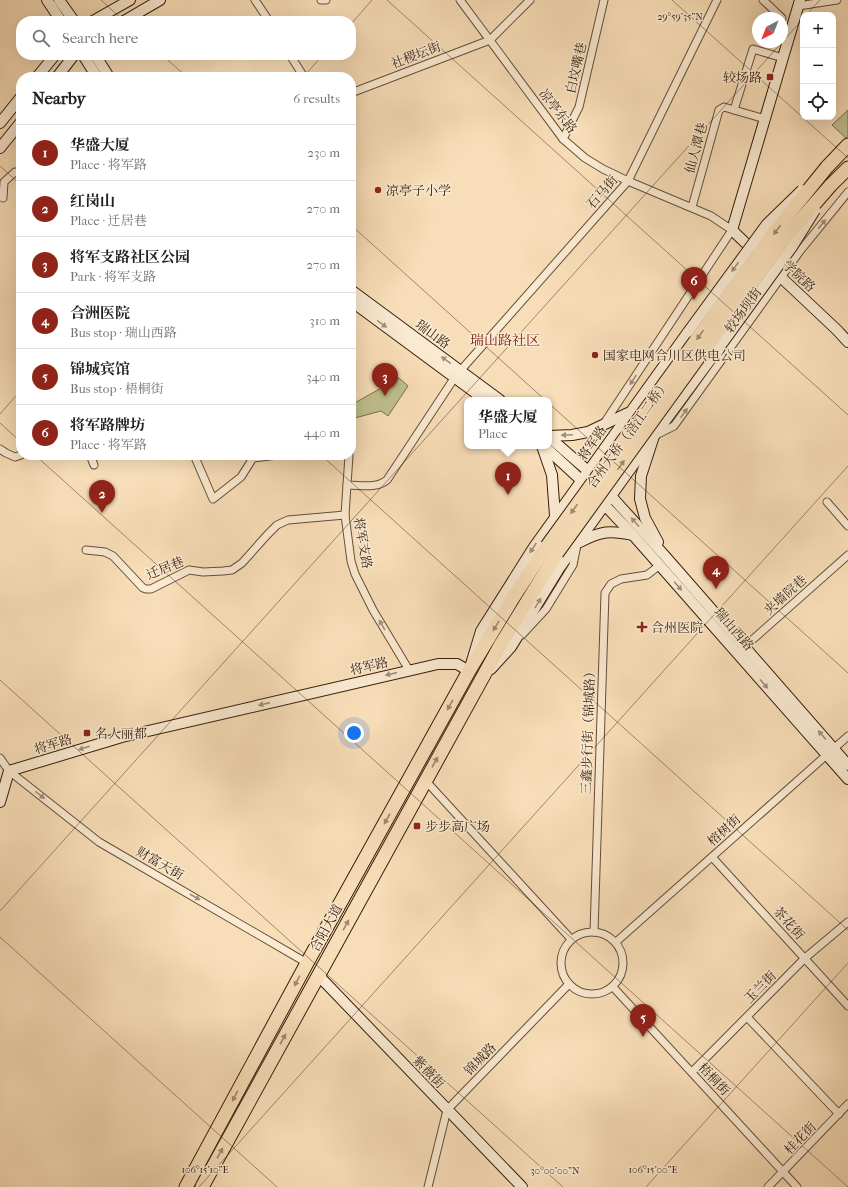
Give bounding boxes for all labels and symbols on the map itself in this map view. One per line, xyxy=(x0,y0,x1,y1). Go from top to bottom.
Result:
text: 29°59'35"N xyxy=(657,11,703,23)
north arrow xyxy=(752,12,788,48)
street label: 社稷坛街 xyxy=(389,39,443,71)
street label: 白坟嘴巷 xyxy=(563,41,589,95)
place label: 较场路 xyxy=(723,70,762,85)
marker: 较场路 xyxy=(765,72,775,82)
street label: 凉亭东路 xyxy=(536,86,580,136)
street label: 仙人潭巷 xyxy=(682,121,710,175)
street label: 石马街 xyxy=(584,172,620,212)
place label: 凉亭子小学 xyxy=(386,183,451,198)
marker: 凉亭子小学 xyxy=(373,185,383,195)
one-way arrow xyxy=(818,218,826,229)
one-way arrow xyxy=(772,225,781,236)
street label: 学院路 xyxy=(780,257,818,295)
one-way arrow xyxy=(731,262,739,273)
pin: 6 xyxy=(681,267,707,300)
street label: 较场坝街 xyxy=(722,285,764,335)
street label: 瑞山路 xyxy=(413,316,453,352)
one-way arrow xyxy=(377,320,388,328)
one-way arrow xyxy=(696,330,704,341)
district label: 瑞山路社区 xyxy=(470,332,540,349)
place label: 国家电网合川区供电公司 xyxy=(603,348,746,363)
marker: 国家电网合川区供电公司 xyxy=(590,350,600,360)
one-way arrow xyxy=(441,356,452,364)
pin: 3 xyxy=(372,363,398,396)
one-way arrow xyxy=(629,375,637,385)
street label: 合州大桥（涪江二桥） xyxy=(584,377,672,491)
one-way arrow xyxy=(680,407,688,418)
street label: 将军路 xyxy=(575,423,609,463)
one-way arrow xyxy=(561,432,573,439)
one-way arrow xyxy=(617,460,625,470)
pin: 1 xyxy=(495,462,521,495)
pin: 2 xyxy=(89,480,115,513)
one-way arrow xyxy=(570,503,579,514)
street label: 将军支路 xyxy=(351,516,375,570)
one-way arrow xyxy=(630,517,640,527)
one-way arrow xyxy=(529,543,537,553)
street label: 迁居巷 xyxy=(144,554,186,582)
pin: 4 xyxy=(703,556,729,589)
street label: 夹墙院巷 xyxy=(761,572,809,618)
one-way arrow xyxy=(674,581,683,591)
one-way arrow xyxy=(534,598,542,608)
street label: 瑞山西路 xyxy=(711,604,757,654)
one-way arrow xyxy=(379,619,386,630)
one-way arrow xyxy=(493,620,500,632)
place label: 合州医院 xyxy=(651,620,703,635)
marker: 合州医院 xyxy=(636,621,648,633)
street label: 将军路 xyxy=(348,654,390,678)
street label: 三鑫步行街（锦城路） xyxy=(578,665,598,795)
one-way arrow xyxy=(385,672,397,678)
one-way arrow xyxy=(759,679,768,688)
one-way arrow xyxy=(447,699,454,711)
one-way arrow xyxy=(258,701,271,707)
your location xyxy=(344,723,364,743)
place label: 名人丽都 xyxy=(95,726,147,741)
marker: 名人丽都 xyxy=(82,728,92,738)
one-way arrow xyxy=(818,730,827,741)
street label: 将军路 xyxy=(32,731,74,757)
one-way arrow xyxy=(78,745,90,751)
one-way arrow xyxy=(432,756,439,768)
one-way arrow xyxy=(34,791,45,799)
street label: 榕树街 xyxy=(704,811,744,849)
one-way arrow xyxy=(384,813,390,825)
place label: 步步高广场 xyxy=(425,819,490,834)
marker: 步步高广场 xyxy=(412,821,422,831)
street label: 财富天街 xyxy=(134,844,186,882)
one-way arrow xyxy=(189,894,201,901)
street label: 合阳大道 xyxy=(307,902,345,954)
street label: 茶花街 xyxy=(770,903,808,943)
one-way arrow xyxy=(342,919,349,931)
street label: 玉兰街 xyxy=(741,968,779,1006)
one-way arrow xyxy=(294,976,300,987)
pin: 5 xyxy=(630,1004,656,1037)
one-way arrow xyxy=(280,1033,287,1045)
street label: 锦城路 xyxy=(461,1040,499,1078)
street label: 紫薇街 xyxy=(410,1053,448,1091)
street label: 梧桐街 xyxy=(695,1060,733,1098)
one-way arrow xyxy=(232,1090,239,1102)
street label: 桂花街 xyxy=(781,1119,819,1157)
one-way arrow xyxy=(217,1147,224,1159)
text: 106°15'10"E xyxy=(181,1164,229,1176)
text: 106°15'00"E xyxy=(628,1164,678,1176)
text: 30°00'00"N xyxy=(531,1165,580,1177)

